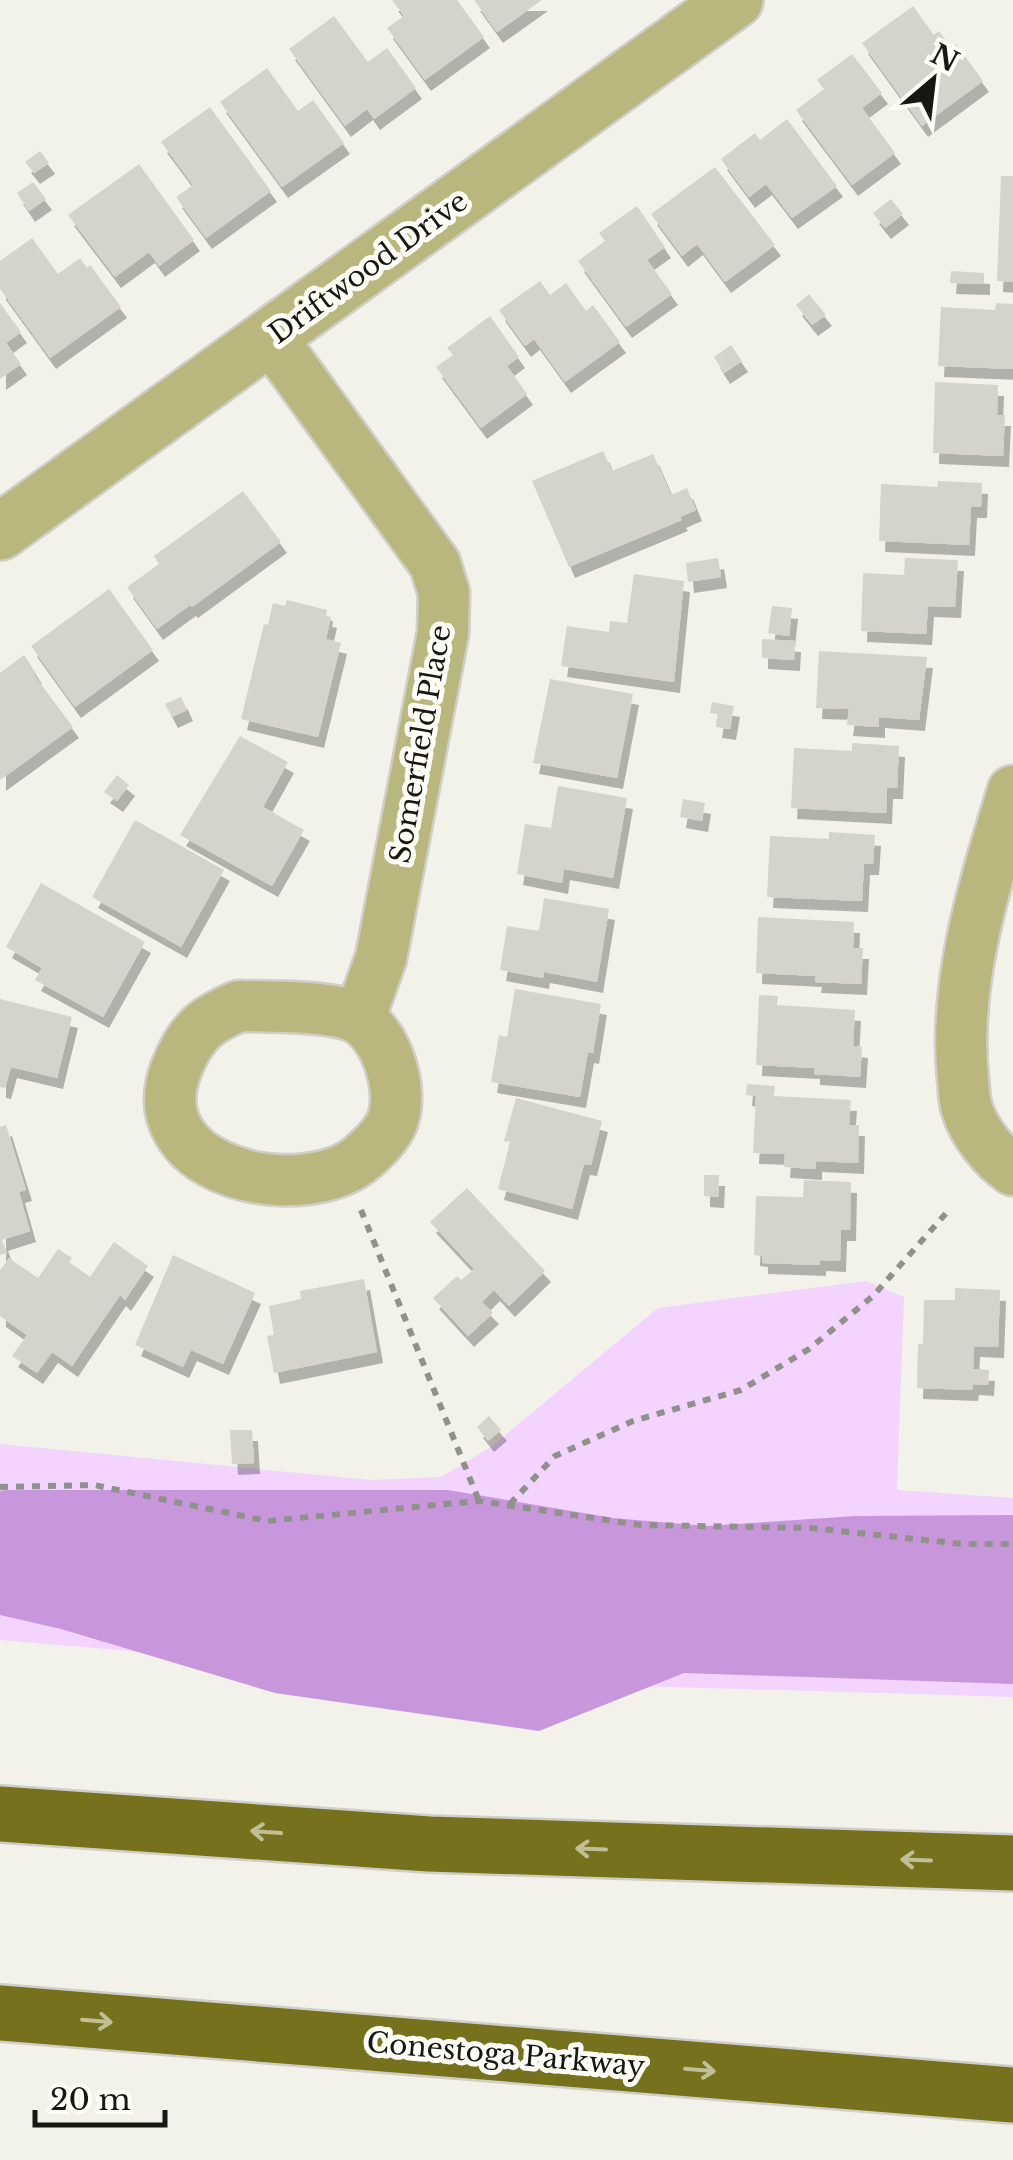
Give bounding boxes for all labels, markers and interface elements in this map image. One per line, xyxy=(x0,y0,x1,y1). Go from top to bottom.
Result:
north arrow xyxy=(883,30,983,130)
text: N xyxy=(925,37,964,80)
street label: Driftwood Drive xyxy=(262,184,474,351)
street label: Somerfield Place xyxy=(382,622,459,866)
one-way arrow xyxy=(251,1822,283,1841)
one-way arrow xyxy=(575,1839,607,1858)
one-way arrow xyxy=(900,1850,932,1869)
one-way arrow xyxy=(81,2012,113,2031)
street label: Conestoga Parkway xyxy=(365,2025,647,2084)
one-way arrow xyxy=(684,2060,716,2079)
scale bar xyxy=(35,2065,165,2127)
text: 20 m xyxy=(50,2081,131,2118)

